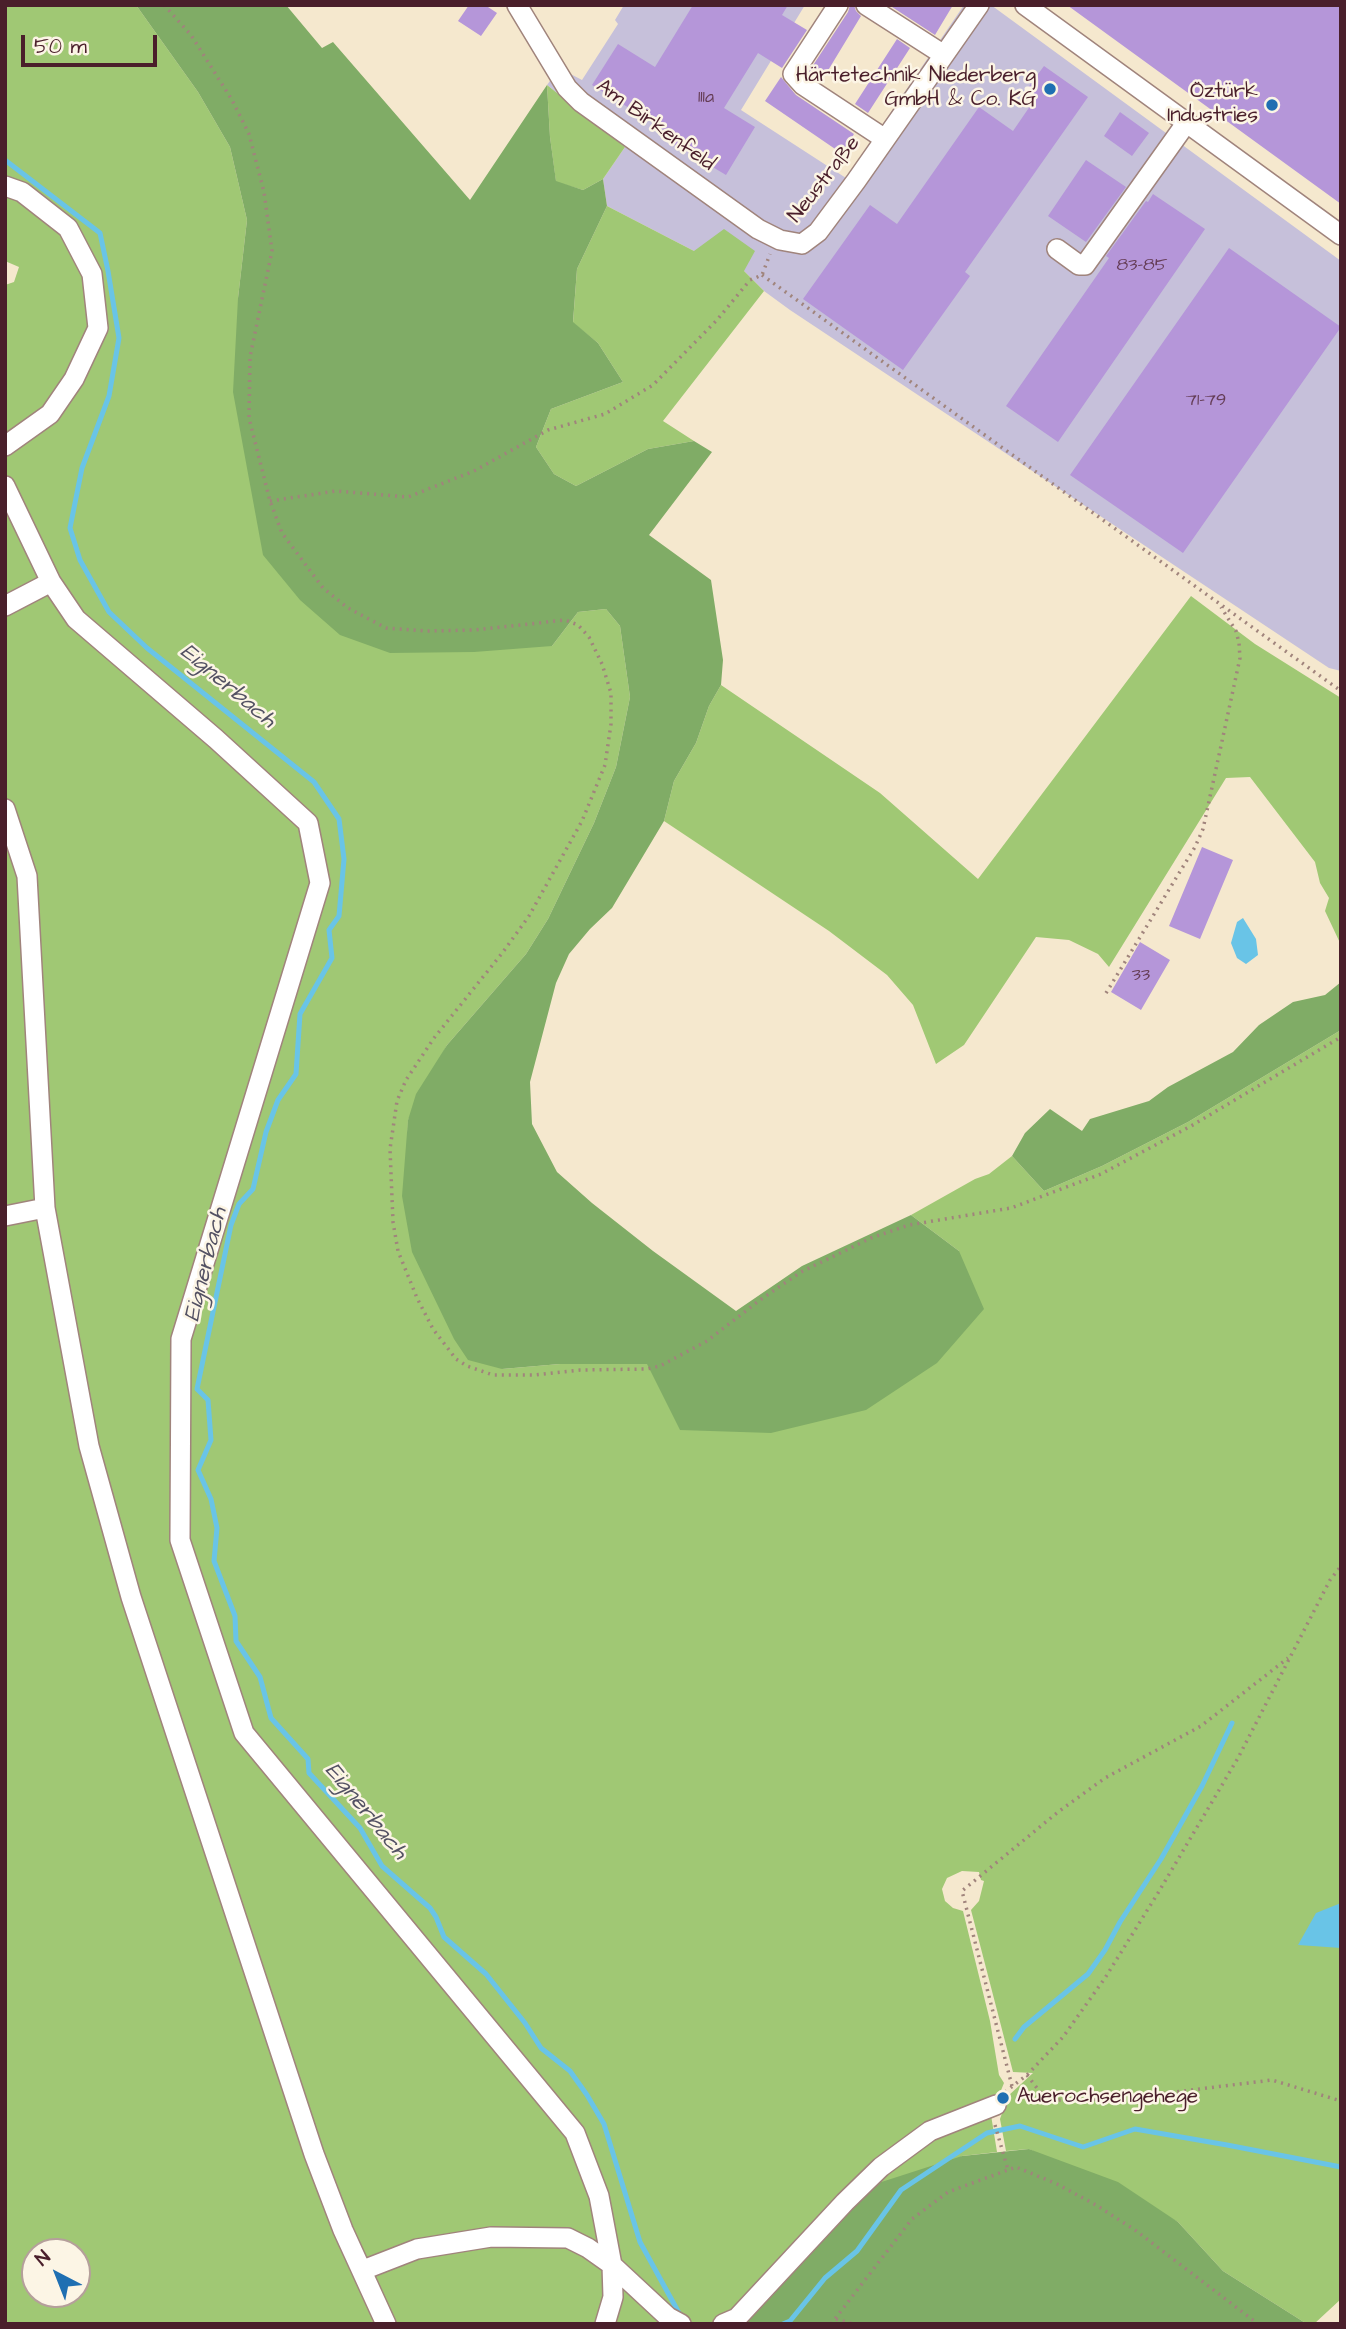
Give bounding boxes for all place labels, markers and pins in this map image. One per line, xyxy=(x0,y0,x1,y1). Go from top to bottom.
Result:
place label: Härtetechnik Niederberg GmbH & Co. KG xyxy=(796,64,1036,114)
place label: Öztürk Industries xyxy=(1167,80,1258,130)
marker: Härtetechnik Niederberg GmbH & Co. KG xyxy=(1042,81,1058,97)
marker: Öztürk Industries xyxy=(1264,97,1280,113)
place label: Auerochsengehege xyxy=(1017,2085,1198,2111)
marker: Auerochsengehege xyxy=(995,2090,1011,2106)

